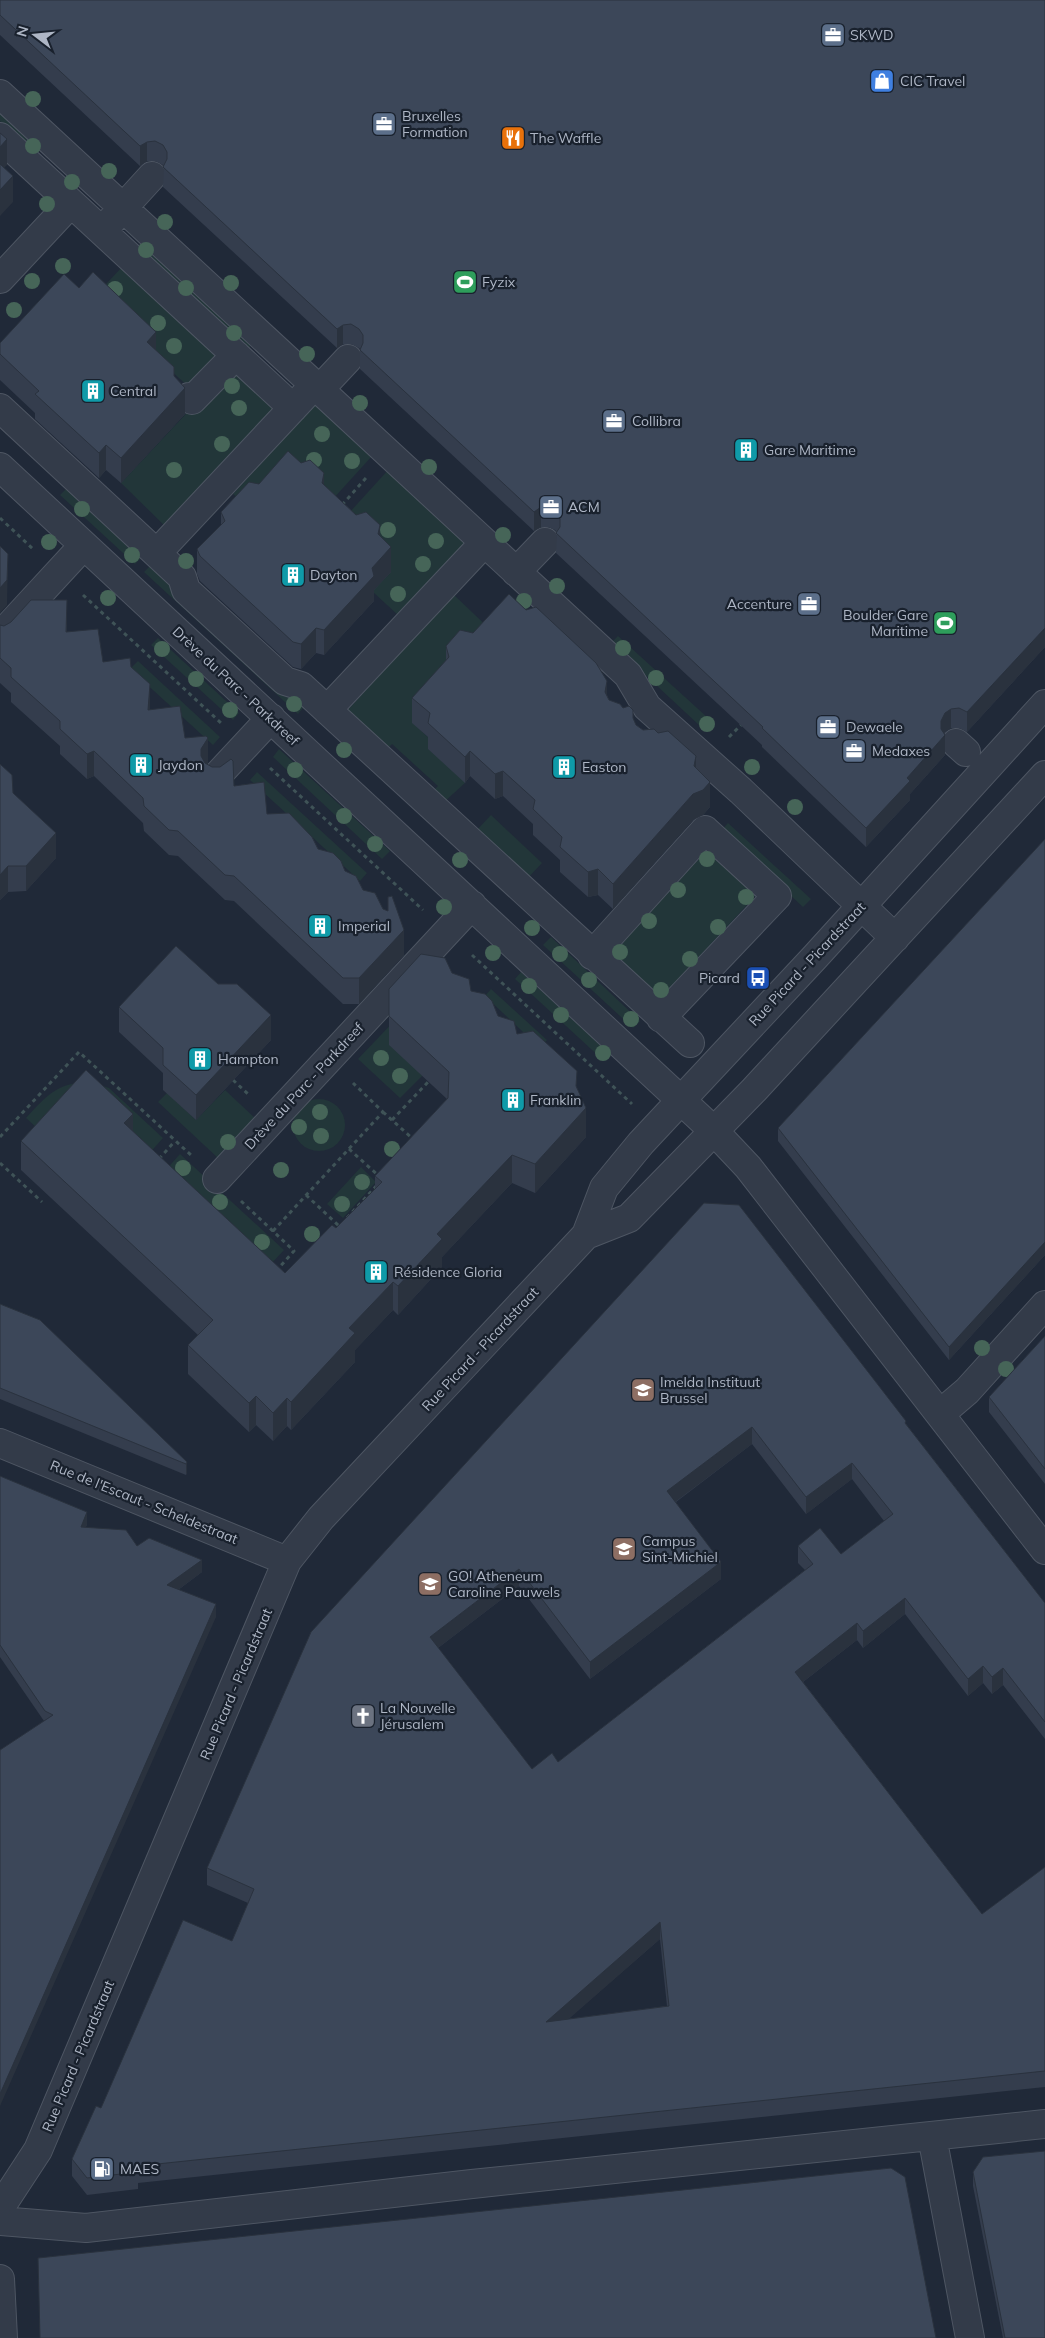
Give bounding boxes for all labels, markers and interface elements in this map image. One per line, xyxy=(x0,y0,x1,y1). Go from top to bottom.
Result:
north arrow xyxy=(10,10,60,60)
office icon: SKWD xyxy=(820,22,846,48)
text: N xyxy=(12,24,33,39)
place label: SKWD xyxy=(850,26,893,44)
shop icon: CIC Travel xyxy=(869,68,895,94)
place label: CIC Travel xyxy=(900,72,965,90)
place label: Bruxelles Formation xyxy=(402,107,468,141)
office icon: Bruxelles Formation xyxy=(371,111,397,137)
restaurant icon: The Waffle xyxy=(500,125,526,151)
place label: The Waffle xyxy=(530,129,601,147)
sports icon: Fyzix xyxy=(452,269,478,295)
place label: Fyzix xyxy=(482,273,516,291)
building icon: Central xyxy=(80,378,106,404)
place label: Central xyxy=(110,382,157,400)
office icon: Collibra xyxy=(601,408,627,434)
place label: Collibra xyxy=(632,412,681,430)
building icon: Gare Maritime xyxy=(733,437,759,463)
place label: Gare Maritime xyxy=(764,441,856,459)
office icon: ACM xyxy=(538,494,564,520)
place label: ACM xyxy=(568,498,600,516)
building icon: Dayton xyxy=(280,562,306,588)
place label: Dayton xyxy=(310,566,357,584)
office icon: Accenture xyxy=(796,591,822,617)
place label: Accenture xyxy=(727,595,792,613)
place label: Boulder Gare Maritime xyxy=(843,606,928,640)
sports icon: Boulder Gare Maritime xyxy=(932,610,958,636)
street label: Drève du Parc - Parkdreef xyxy=(169,623,303,750)
office icon: Dewaele xyxy=(815,714,841,740)
place label: Dewaele xyxy=(846,718,903,736)
office icon: Medaxes xyxy=(841,738,867,764)
place label: Medaxes xyxy=(872,742,930,760)
building icon: Jaydon xyxy=(128,752,154,778)
building icon: Easton xyxy=(551,754,577,780)
place label: Jaydon xyxy=(158,756,203,774)
place label: Easton xyxy=(582,758,626,776)
street label: Rue Picard - Picardstraat xyxy=(745,898,869,1030)
building icon: Imperial xyxy=(307,913,333,939)
place label: Imperial xyxy=(338,917,390,935)
bus stop icon: Picard xyxy=(745,965,771,991)
place label: Picard xyxy=(699,969,740,987)
street label: Drève du Parc - Parkdreef xyxy=(241,1019,368,1153)
building icon: Hampton xyxy=(187,1046,213,1072)
place label: Hampton xyxy=(218,1050,279,1068)
building icon: Franklin xyxy=(500,1087,526,1113)
place label: Franklin xyxy=(530,1091,581,1109)
building icon: Résidence Gloria xyxy=(363,1259,389,1285)
place label: Résidence Gloria xyxy=(394,1263,502,1281)
street label: Rue Picard - Picardstraat xyxy=(418,1283,542,1415)
place label: Imelda Instituut Brussel xyxy=(660,1373,760,1407)
school or university icon: Imelda Instituut Brussel xyxy=(630,1377,656,1403)
street label: Rue de l'Escaut - Scheldestraat xyxy=(47,1456,241,1548)
place label: Campus Sint-Michiel xyxy=(642,1532,718,1566)
school or university icon: Campus Sint-Michiel xyxy=(611,1536,637,1562)
place label: GO! Atheneum Caroline Pauwels xyxy=(448,1567,560,1601)
school or university icon: GO! Atheneum Caroline Pauwels xyxy=(417,1571,443,1597)
street label: Rue Picard - Picardstraat xyxy=(196,1605,276,1763)
place label: La Nouvelle Jérusalem xyxy=(380,1699,455,1733)
church icon: La Nouvelle Jérusalem xyxy=(350,1703,376,1729)
street label: Rue Picard - Picardstraat xyxy=(38,1977,118,2135)
fuel station icon: MAES xyxy=(89,2156,115,2182)
place label: MAES xyxy=(120,2160,159,2178)

